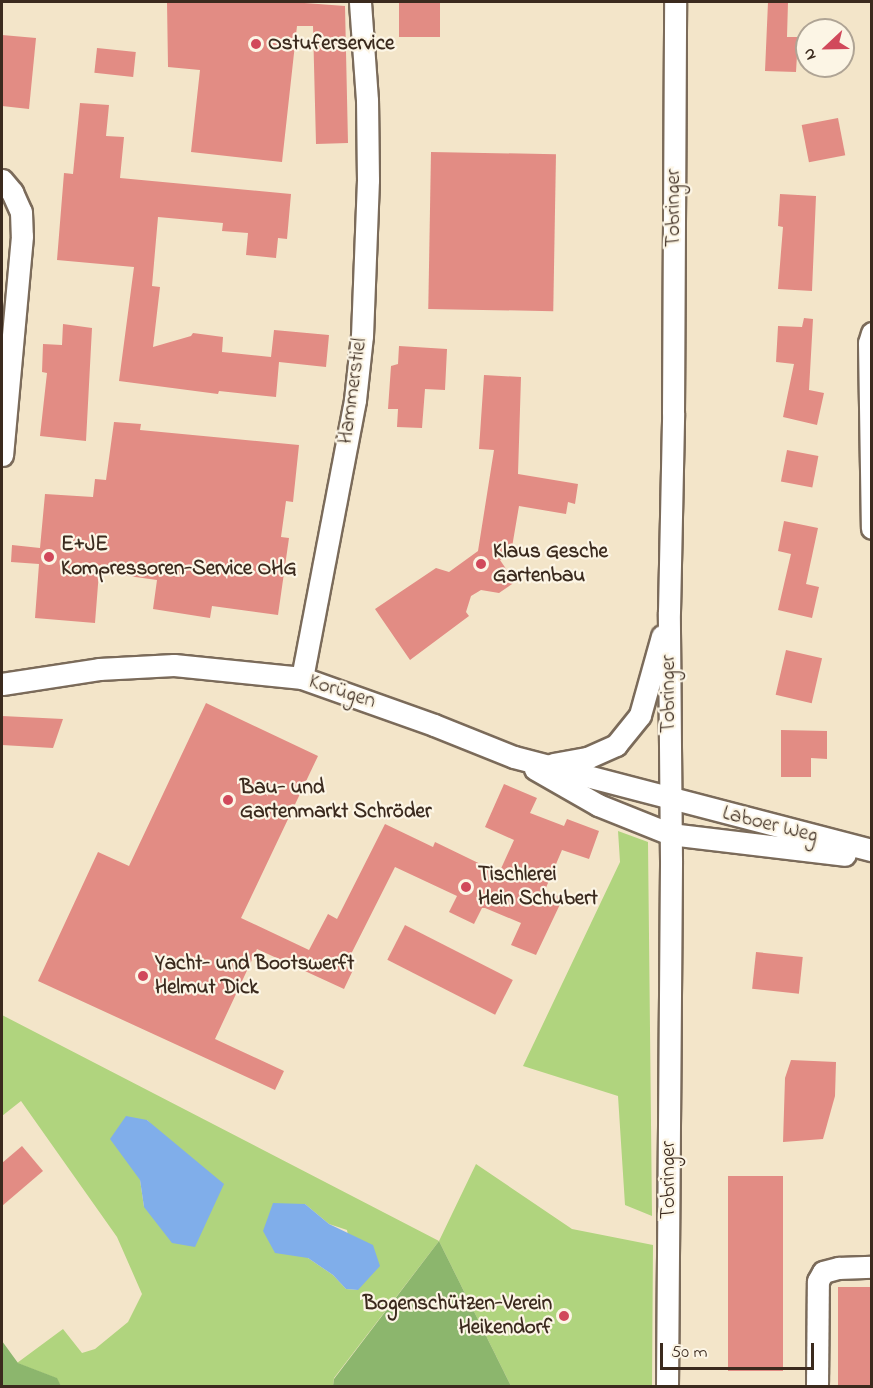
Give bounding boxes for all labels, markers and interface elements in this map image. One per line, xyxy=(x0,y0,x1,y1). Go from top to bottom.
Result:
north arrow xyxy=(795,18,855,78)
place label: Ostuferservice xyxy=(268,31,394,57)
marker: Ostuferservice xyxy=(249,37,263,51)
text: N xyxy=(797,44,823,64)
street label: Tobringer xyxy=(661,169,687,247)
street label: Hammerstiel xyxy=(333,337,373,445)
place label: E+JE Kompressoren-Service OHG xyxy=(61,532,297,582)
place label: Klaus Gesche Gartenbau xyxy=(493,539,608,589)
marker: E+JE Kompressoren-Service OHG xyxy=(42,550,56,564)
marker: Klaus Gesche Gartenbau xyxy=(474,557,488,571)
street label: Tobringer xyxy=(656,655,682,733)
street label: Korügen xyxy=(305,669,379,715)
place label: Bau- und Gartenmarkt Schröder xyxy=(240,775,431,825)
marker: Bau- und Gartenmarkt Schröder xyxy=(221,793,235,807)
street label: Laboer Weg xyxy=(720,801,820,849)
place label: Tischlerei Hein Schubert xyxy=(478,862,598,912)
marker: Tischlerei Hein Schubert xyxy=(459,880,473,894)
place label: Yacht- und Bootswerft Helmut Dick xyxy=(155,951,354,1001)
marker: Yacht- und Bootswerft Helmut Dick xyxy=(136,969,150,983)
street label: Tobringer xyxy=(656,1141,682,1219)
place label: Bogenschützen-Verein Heikendorf xyxy=(363,1291,552,1341)
marker: Bogenschützen-Verein Heikendorf xyxy=(557,1309,571,1323)
scale bar xyxy=(663,1331,818,1369)
text: 50 m xyxy=(671,1340,708,1366)

